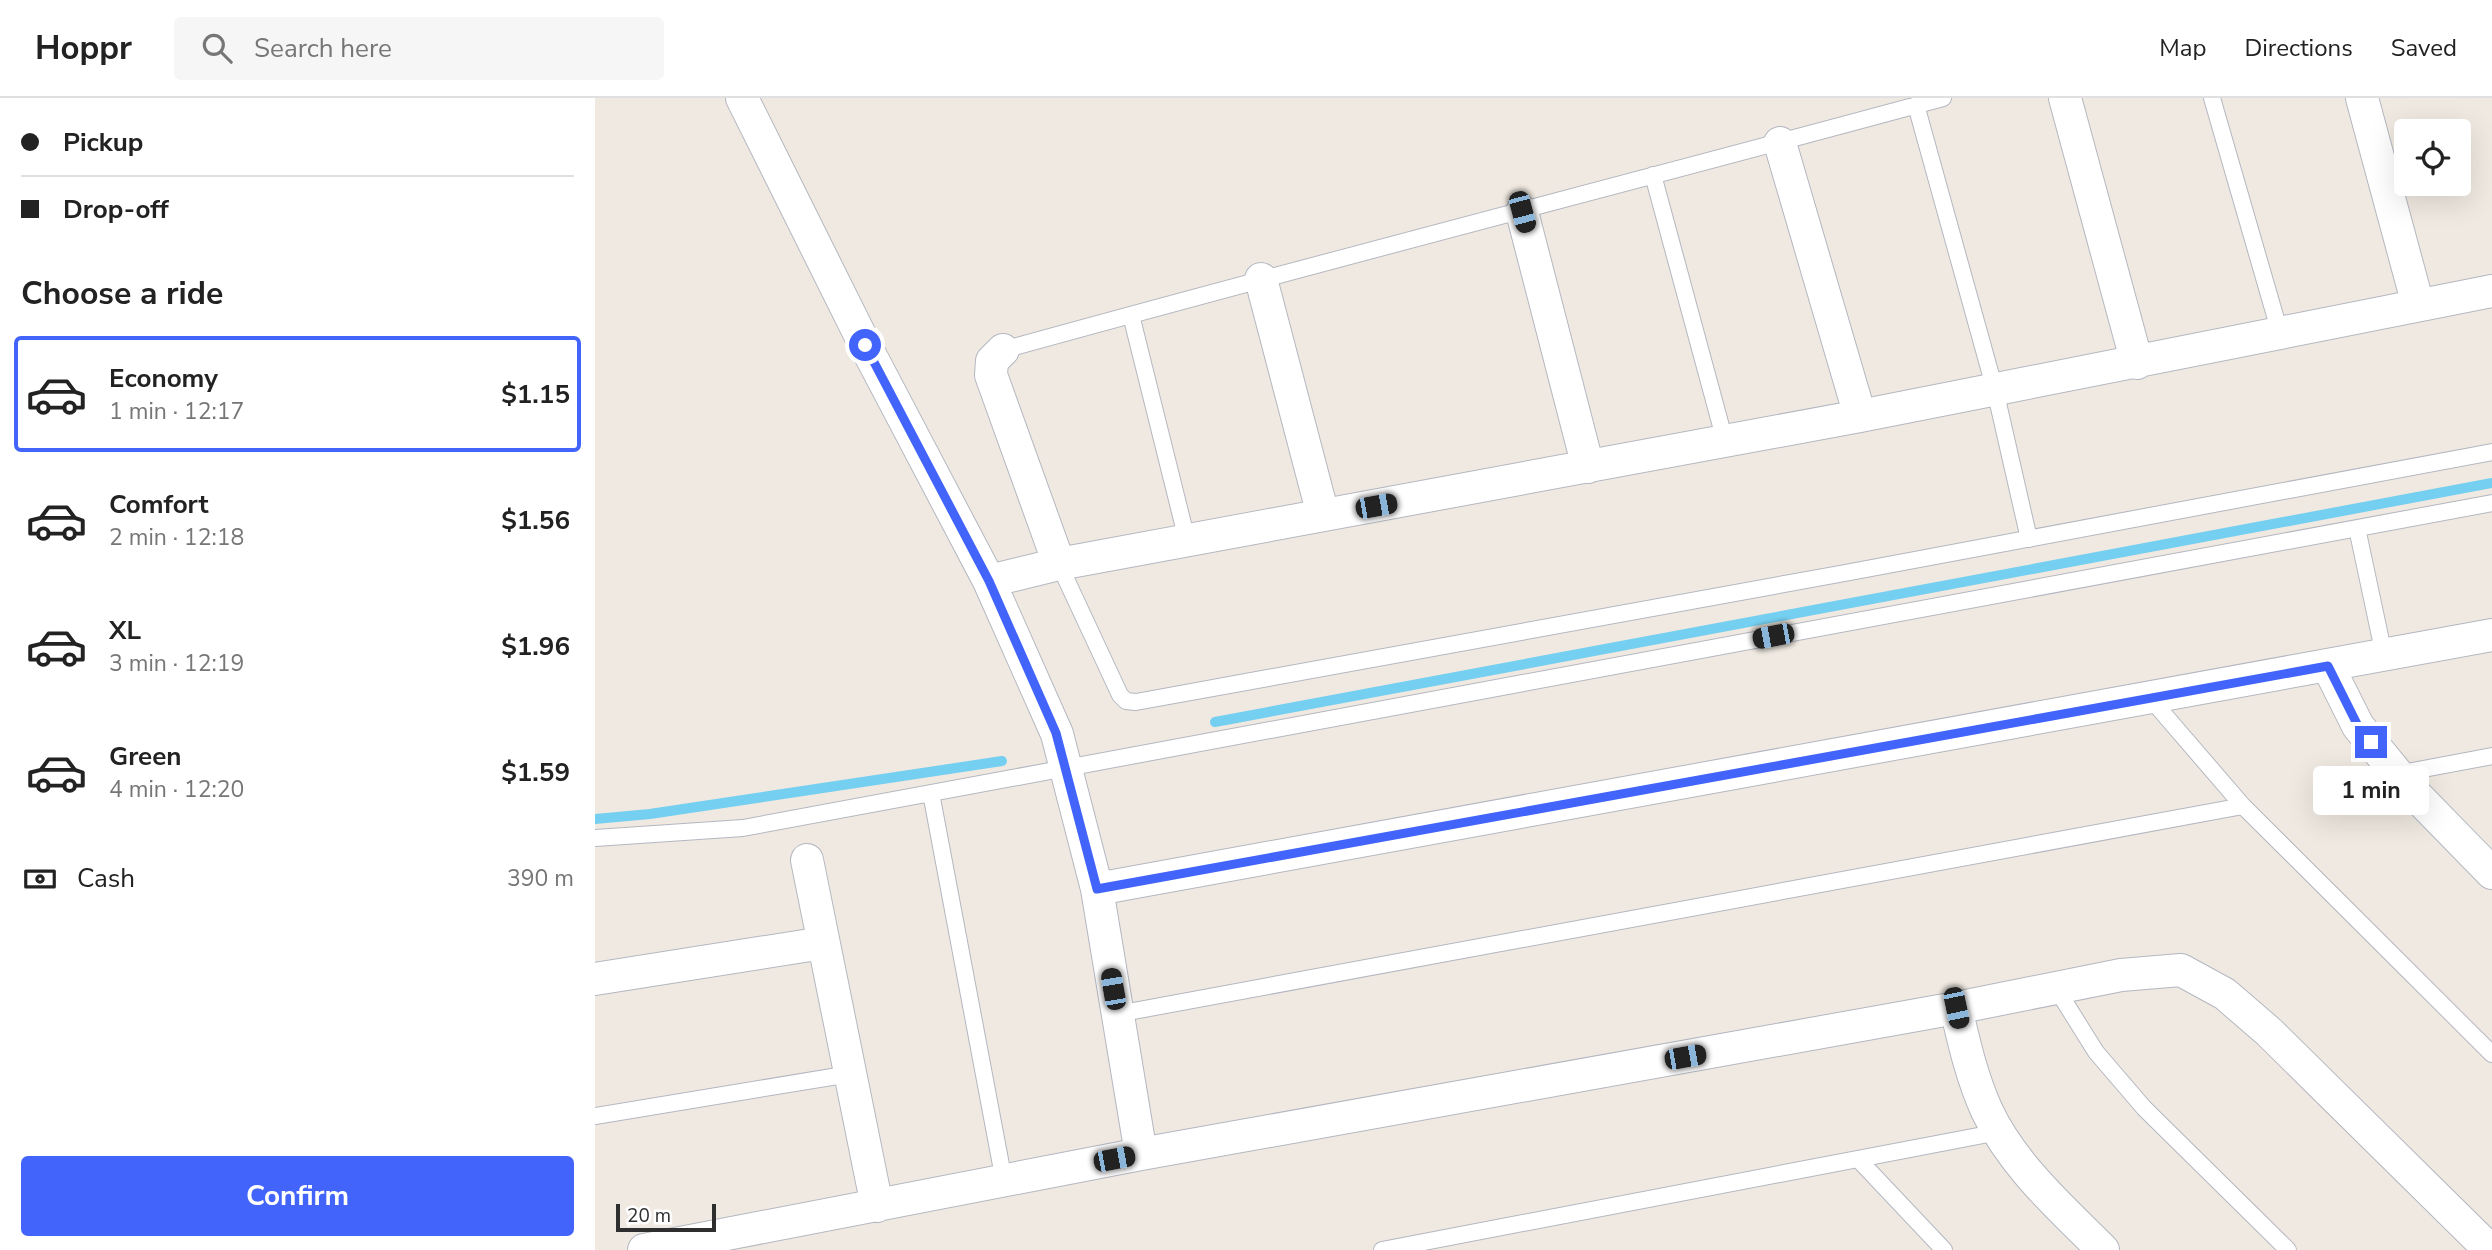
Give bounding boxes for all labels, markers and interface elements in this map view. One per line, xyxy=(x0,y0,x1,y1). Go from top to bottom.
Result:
search box xyxy=(174,17,664,80)
text: Hoppr xyxy=(35,26,132,71)
icon: search xyxy=(198,29,236,67)
text: Search here xyxy=(254,31,392,66)
text: Map xyxy=(2159,32,2206,64)
text: Directions xyxy=(2244,32,2353,64)
text: Saved xyxy=(2391,32,2457,64)
map controls xyxy=(2394,119,2471,196)
button: locate xyxy=(2394,119,2471,196)
text: Pickup xyxy=(63,125,143,160)
car xyxy=(1507,189,1538,235)
text: Drop-off xyxy=(63,192,169,227)
text: Choose a ride xyxy=(21,272,223,315)
route start xyxy=(849,329,881,361)
text: Economy xyxy=(109,361,218,396)
icon: car xyxy=(25,363,88,426)
text: $1.15 xyxy=(501,377,570,412)
text: 1 min · 12:17 xyxy=(109,396,244,427)
text: Comfort xyxy=(109,487,209,522)
icon: car xyxy=(25,489,88,552)
car xyxy=(1354,492,1399,520)
text: $1.56 xyxy=(501,503,570,538)
text: 2 min · 12:18 xyxy=(109,522,244,553)
text: XL xyxy=(109,613,141,648)
icon: car xyxy=(25,615,88,678)
car xyxy=(1751,622,1796,650)
text: $1.96 xyxy=(501,629,570,664)
text: 3 min · 12:19 xyxy=(109,648,244,679)
route end xyxy=(2355,726,2387,758)
text: Green xyxy=(109,739,182,774)
icon: car xyxy=(25,741,88,804)
text: $1.59 xyxy=(501,755,570,790)
callout: 1 min xyxy=(2313,766,2429,816)
text: 4 min · 12:20 xyxy=(109,774,244,805)
text: 1 min xyxy=(2341,775,2401,806)
icon: cash xyxy=(21,860,59,898)
text: Cash xyxy=(77,861,135,896)
text: 390 m xyxy=(507,863,574,894)
car xyxy=(1100,966,1127,1012)
car xyxy=(1942,985,1971,1031)
car xyxy=(1663,1043,1708,1071)
car xyxy=(1092,1145,1137,1173)
button: Confirm xyxy=(21,1156,574,1236)
scale bar xyxy=(616,1201,716,1233)
text: 20 m xyxy=(627,1203,671,1229)

